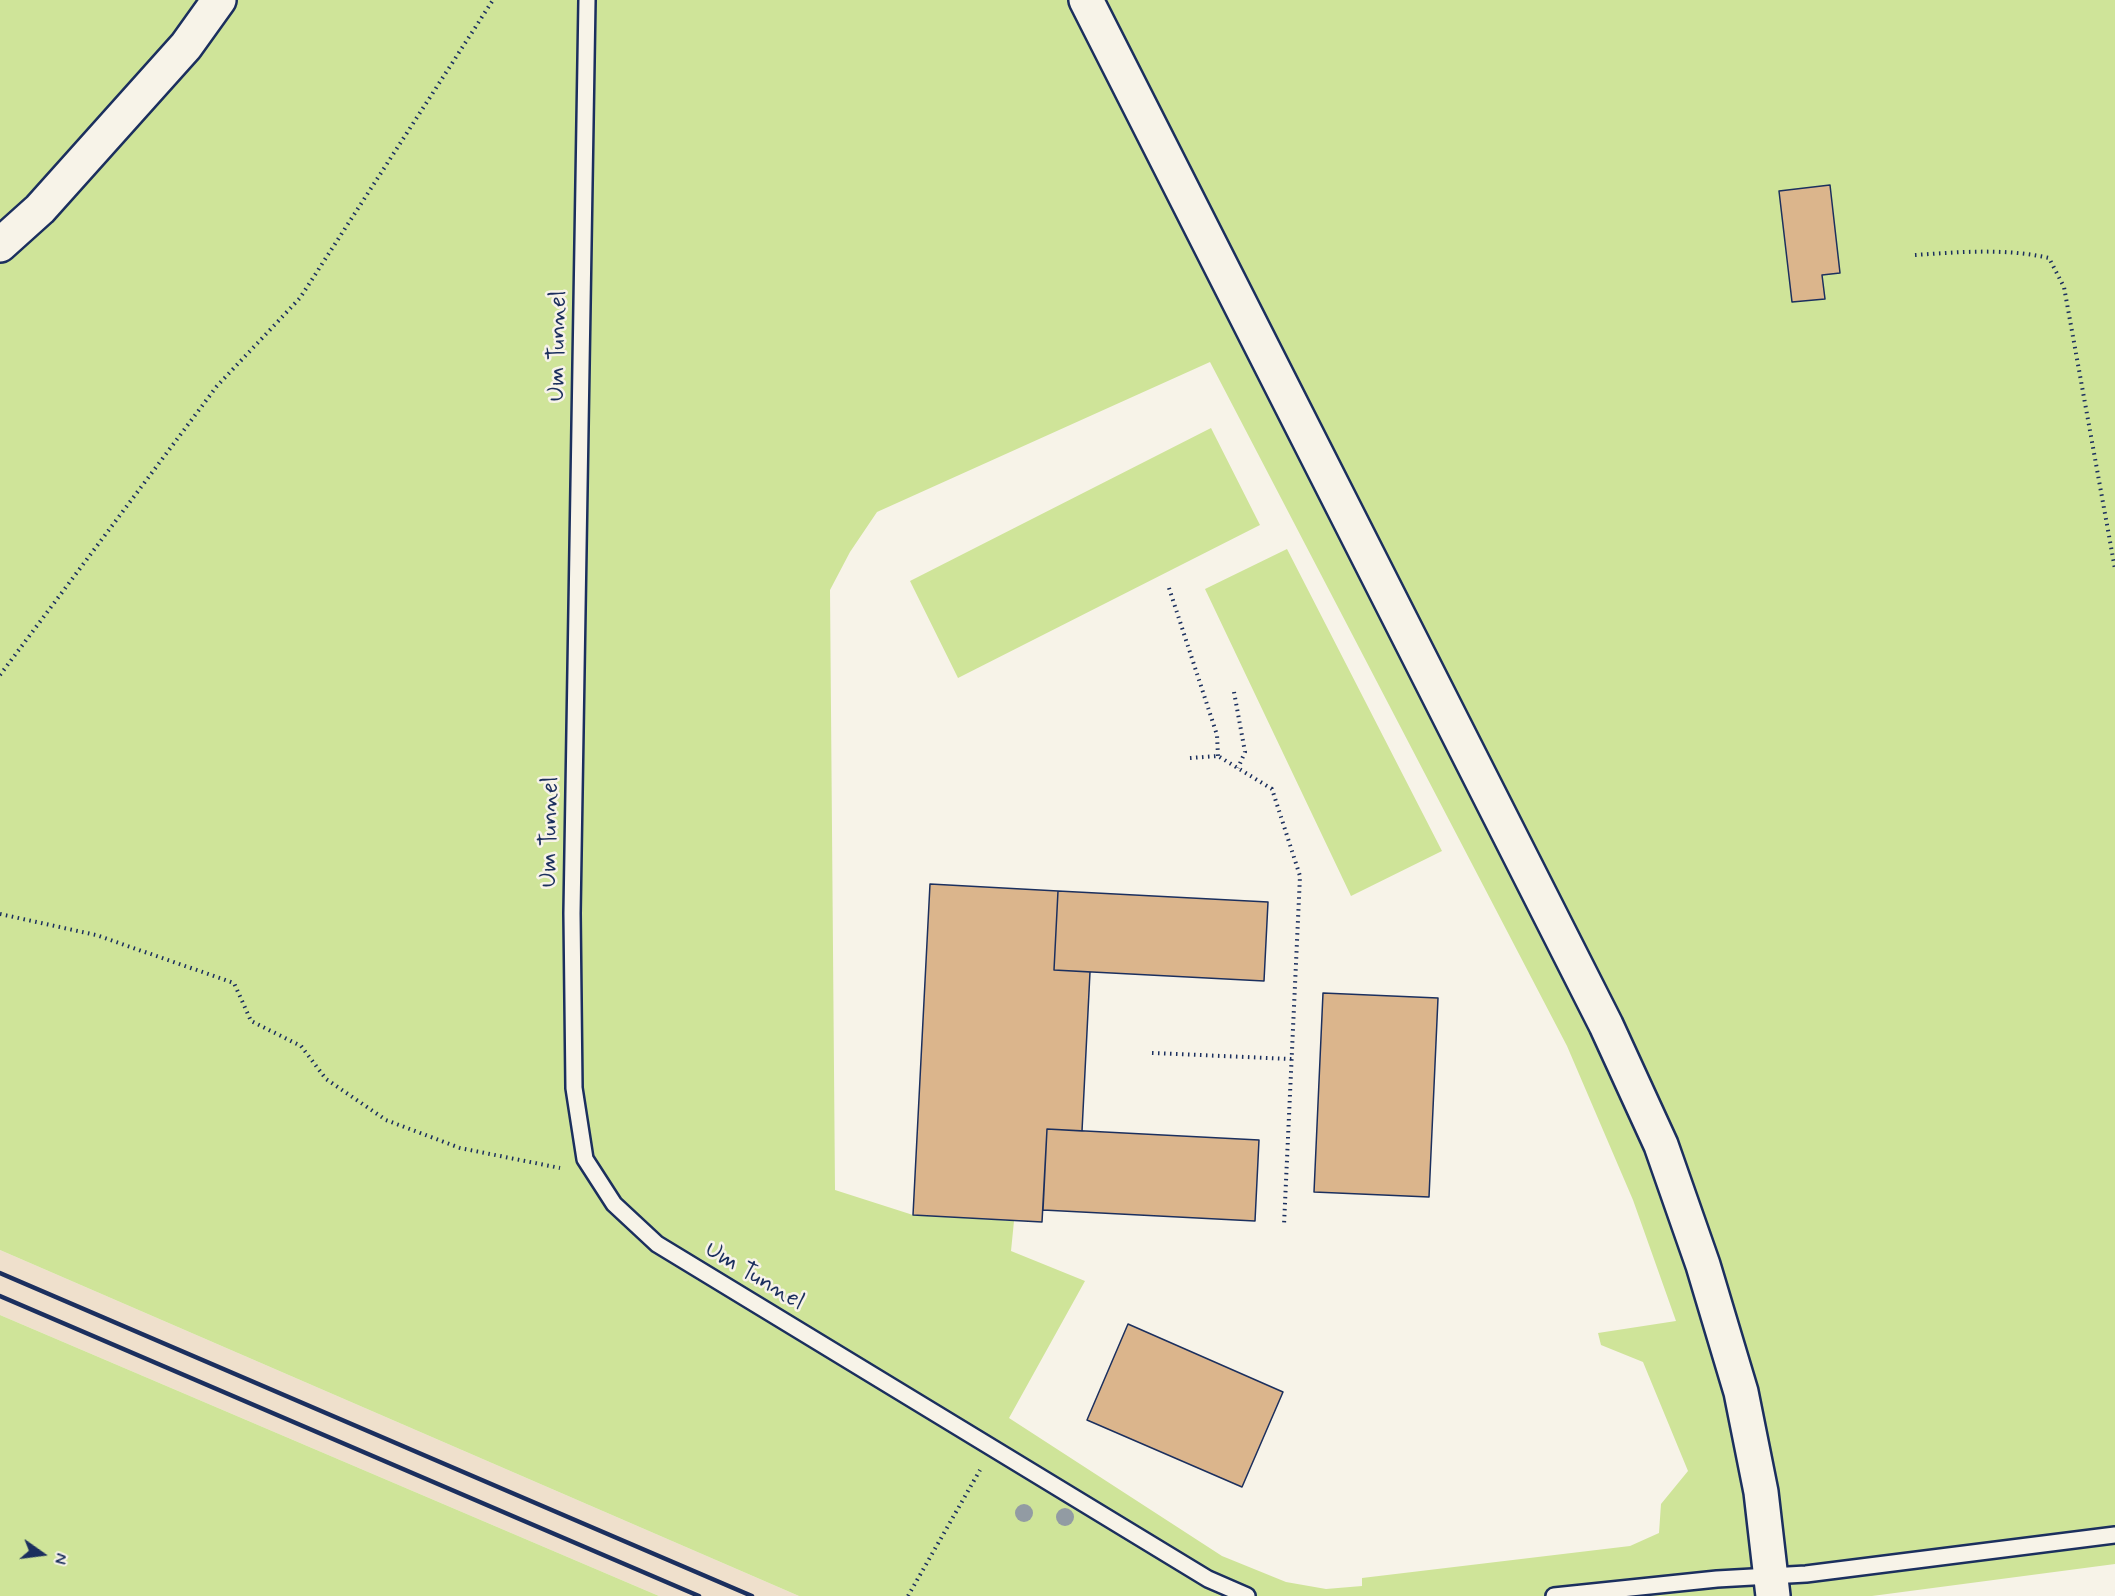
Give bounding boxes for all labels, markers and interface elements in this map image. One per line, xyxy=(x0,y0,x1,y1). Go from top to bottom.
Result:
street label: Um Tunnel xyxy=(544,290,574,402)
street label: Um Tunnel xyxy=(536,776,566,888)
street label: Um Tunnel xyxy=(699,1236,809,1318)
north arrow xyxy=(12,1524,72,1584)
text: N xyxy=(48,1551,71,1566)

